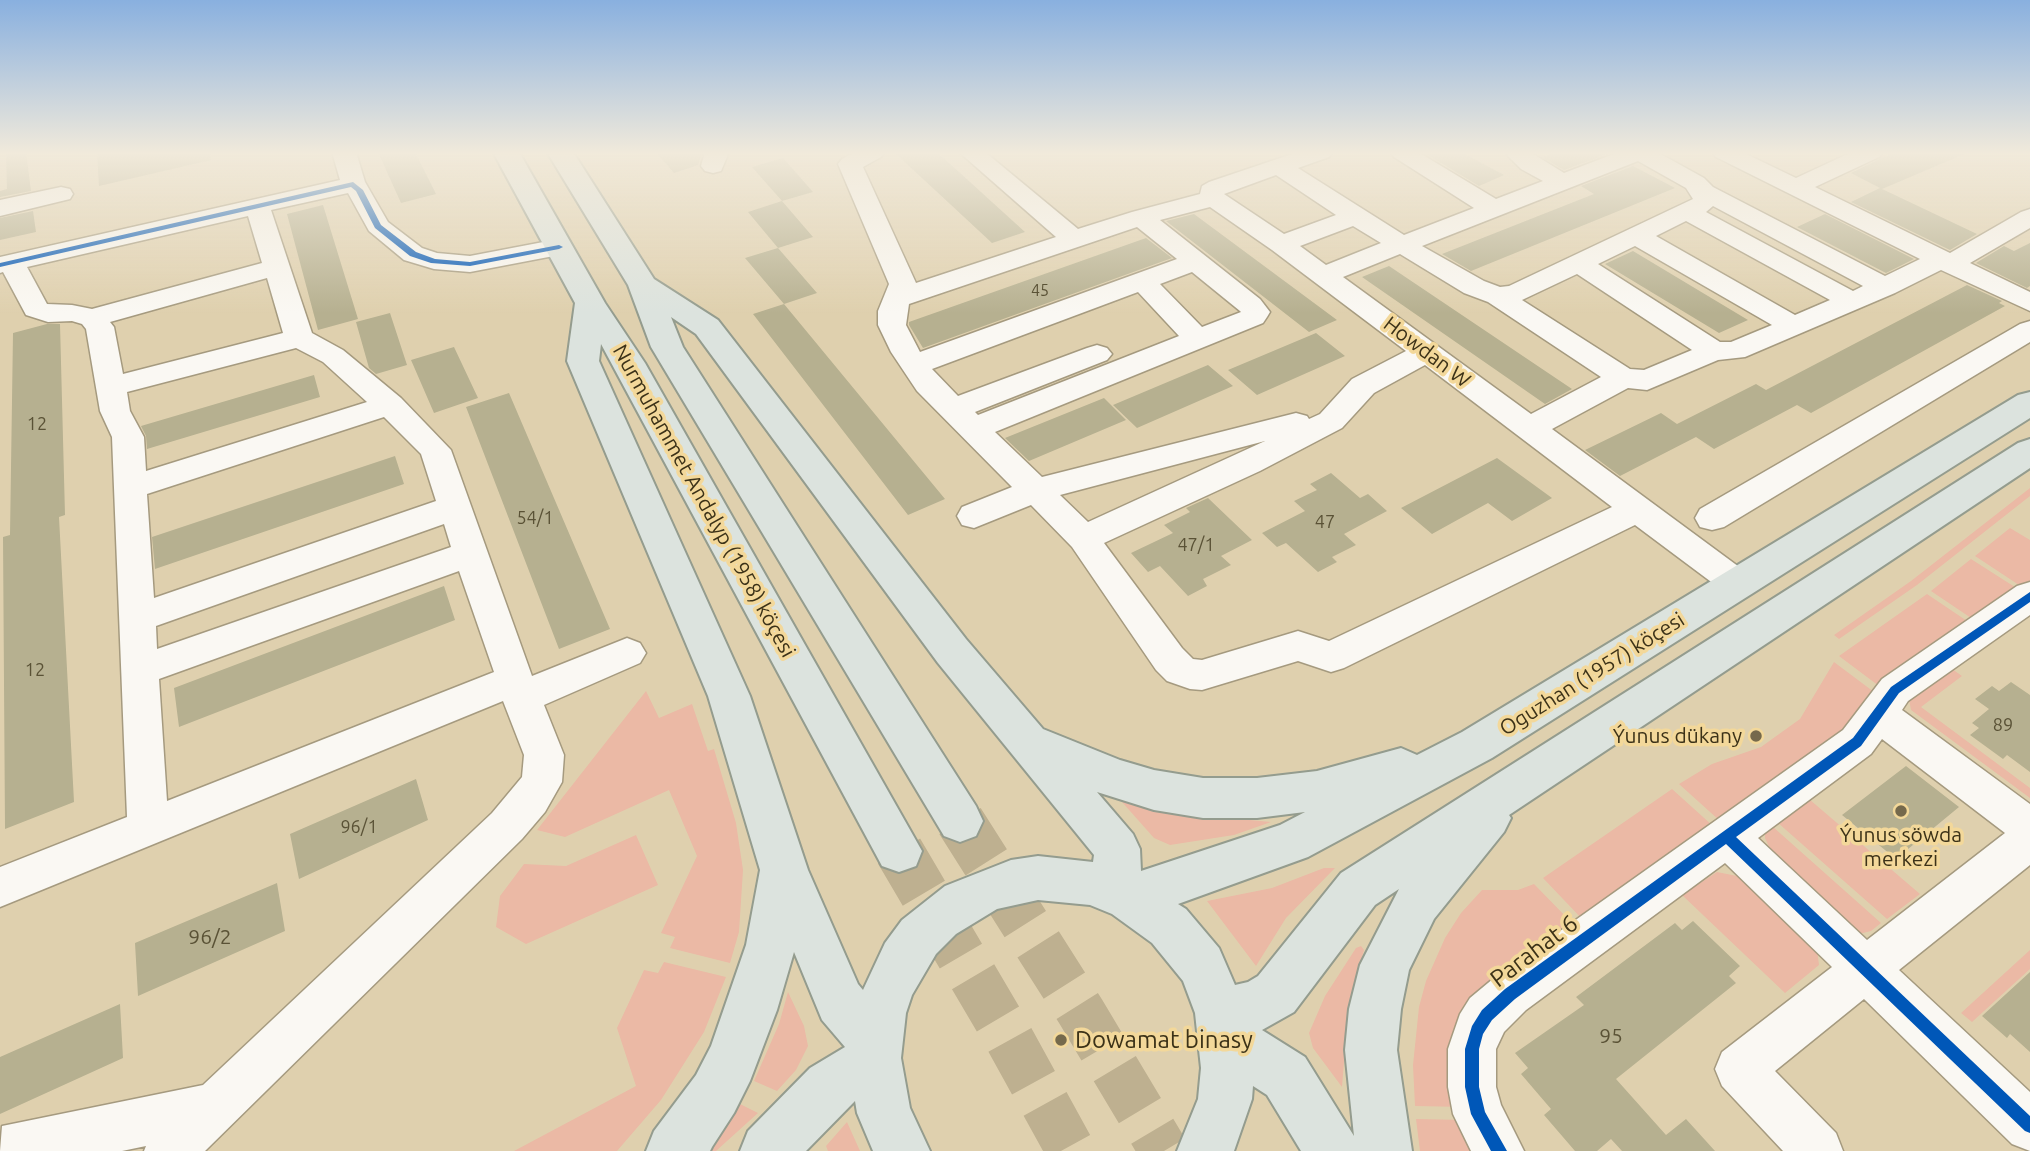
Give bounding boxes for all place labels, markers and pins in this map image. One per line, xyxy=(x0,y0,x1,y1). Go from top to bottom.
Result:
place label: Ýunus dükany xyxy=(1613,723,1742,749)
marker: Ýunus dükany xyxy=(1748,728,1764,744)
marker: Ýunus söwda merkezi xyxy=(1893,803,1909,819)
place label: Ýunus söwda merkezi xyxy=(1840,822,1962,872)
place label: Dowamat binasy xyxy=(1075,1026,1253,1054)
marker: Dowamat binasy xyxy=(1053,1032,1069,1048)

